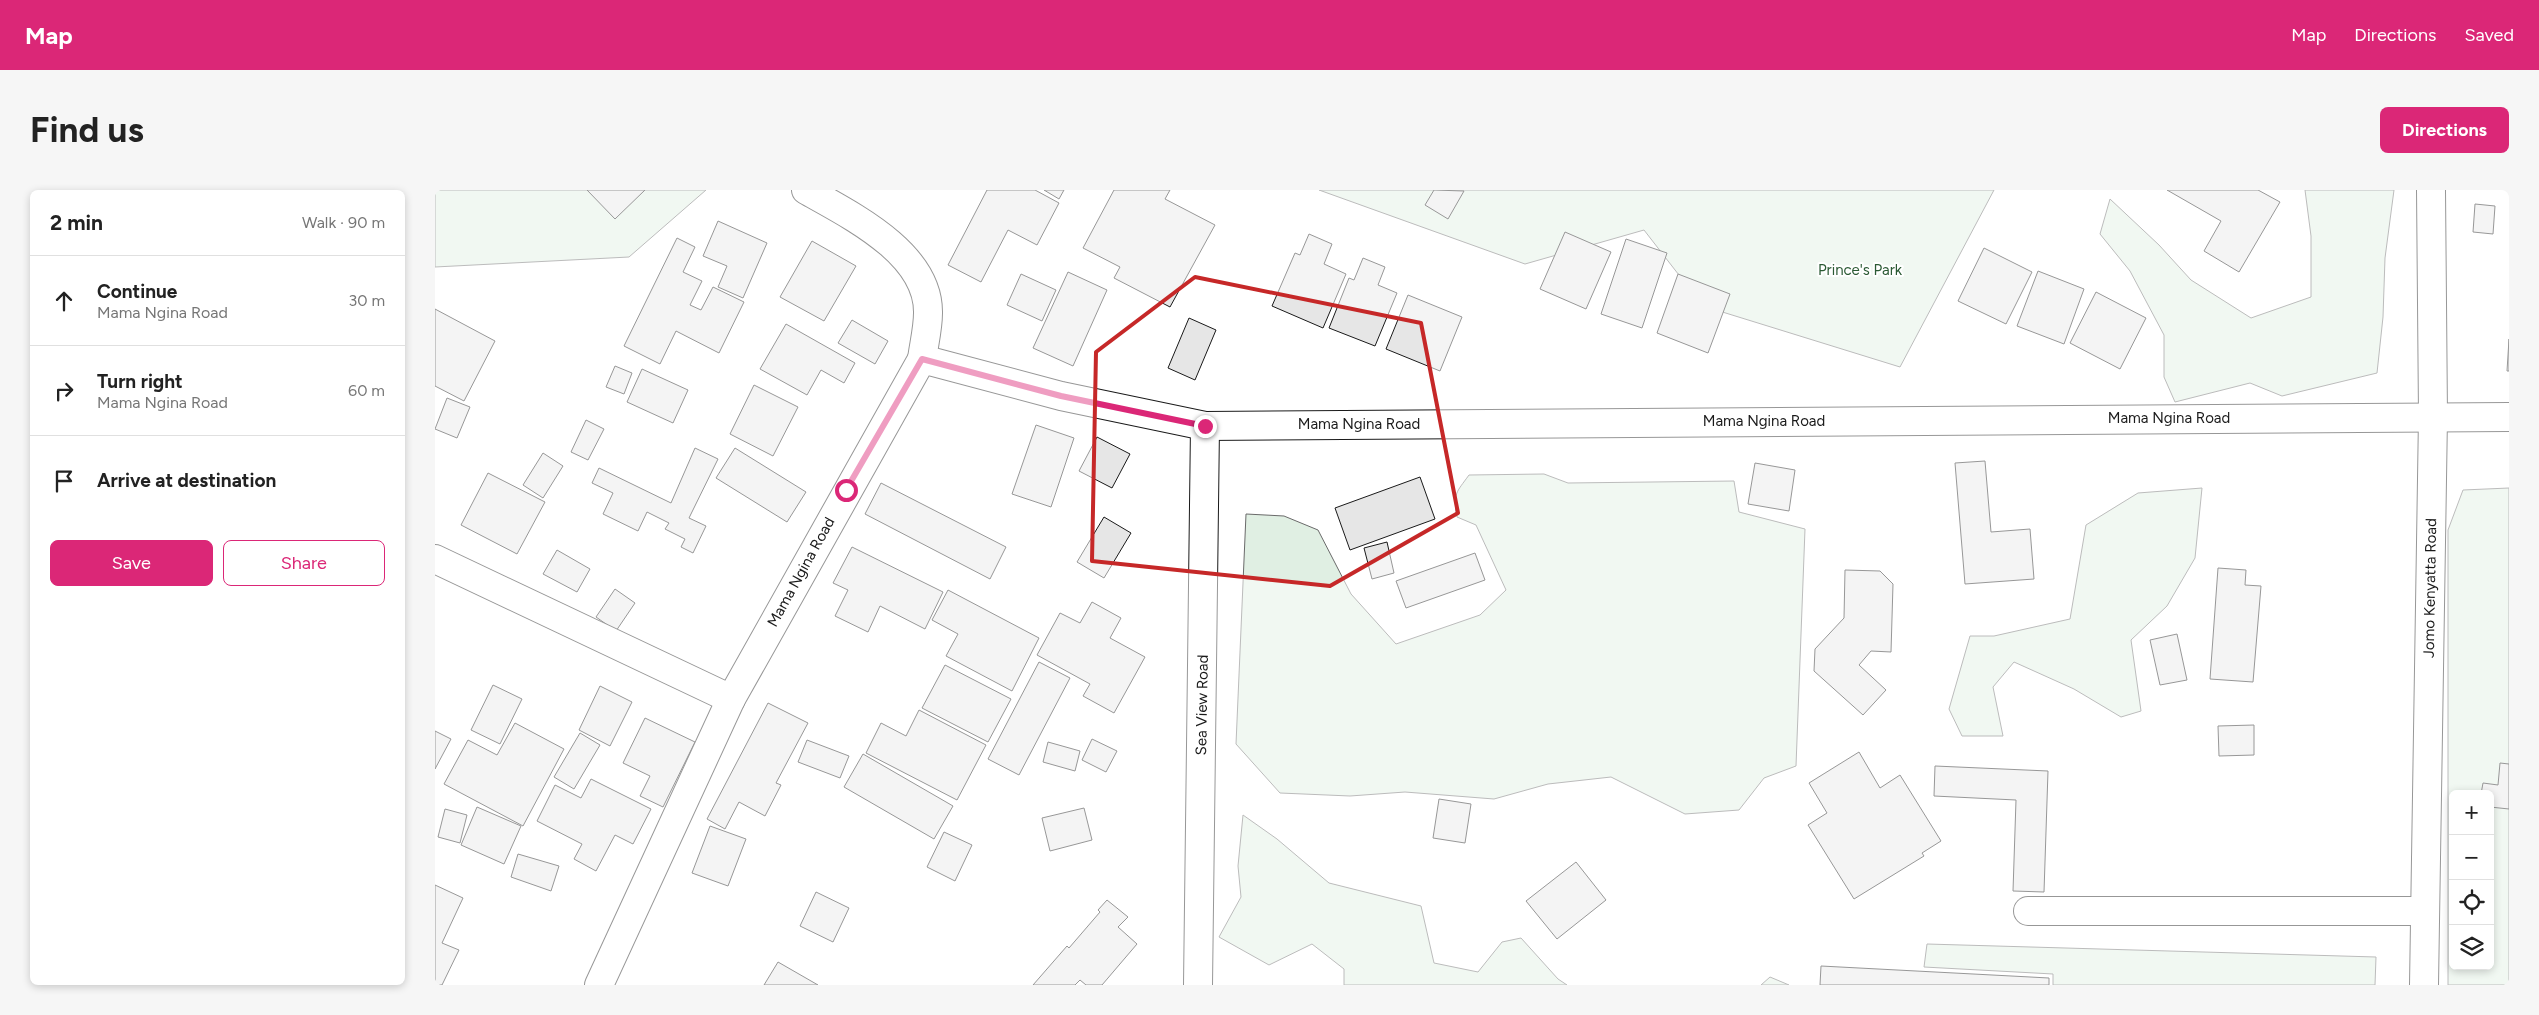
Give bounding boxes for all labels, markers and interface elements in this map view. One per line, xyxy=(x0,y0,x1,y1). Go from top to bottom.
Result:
text: Map xyxy=(25,21,73,50)
text: Map xyxy=(2291,24,2326,46)
text: Directions xyxy=(2354,24,2436,46)
text: Saved xyxy=(2464,24,2514,46)
button: Directions xyxy=(2380,107,2509,153)
text: Find us xyxy=(30,109,144,151)
text: 2 min xyxy=(50,210,103,235)
text: Walk · 90 m xyxy=(302,213,385,232)
park label: Prince's Park xyxy=(1818,261,1903,279)
text: Continue xyxy=(97,280,177,303)
icon: ahead xyxy=(50,287,78,315)
text: 30 m xyxy=(348,291,385,310)
text: Mama Ngina Road xyxy=(97,303,228,322)
text: Turn right xyxy=(97,370,183,393)
icon: right xyxy=(50,377,78,405)
text: 60 m xyxy=(348,381,385,400)
text: Mama Ngina Road xyxy=(97,393,228,412)
street label: Mama Ngina Road xyxy=(2108,409,2230,427)
street label: Mama Ngina Road xyxy=(1703,412,1825,430)
route end xyxy=(1194,415,1217,438)
street label: Mama Ngina Road xyxy=(1298,415,1420,433)
icon: arrive xyxy=(50,467,78,495)
text: Arrive at destination xyxy=(97,469,276,492)
route start xyxy=(835,479,858,502)
street label: Mama Ngina Road xyxy=(763,514,839,630)
street label: Jomo Kenyatta Road xyxy=(2420,518,2440,658)
button: Save xyxy=(50,540,213,586)
button: Share xyxy=(223,540,385,586)
street label: Sea View Road xyxy=(1192,655,1212,755)
map controls xyxy=(2449,790,2494,970)
button: + xyxy=(2449,790,2494,835)
button: − xyxy=(2449,835,2494,880)
button: locate xyxy=(2449,880,2494,925)
button: layers xyxy=(2449,925,2494,970)

